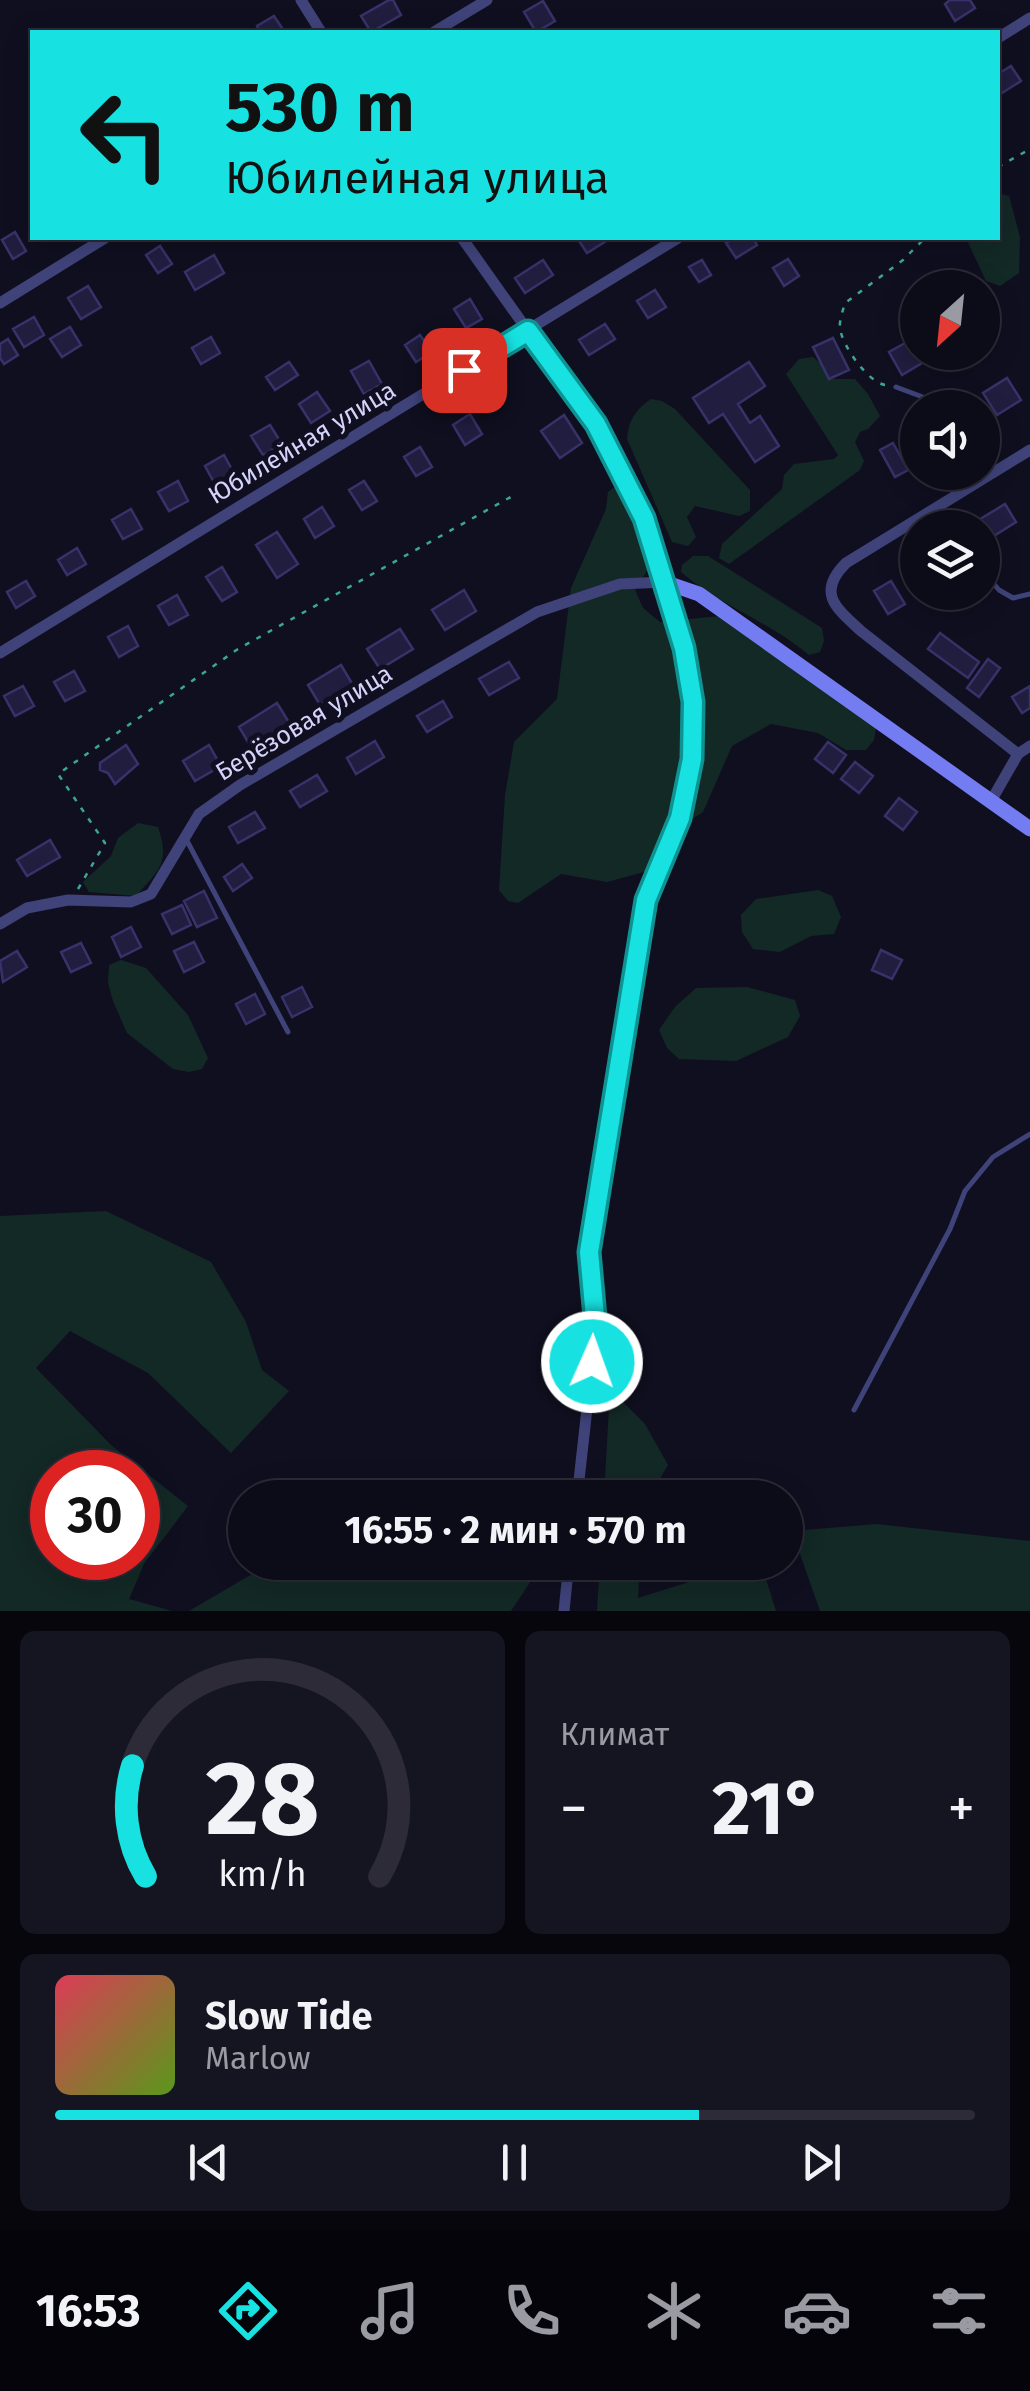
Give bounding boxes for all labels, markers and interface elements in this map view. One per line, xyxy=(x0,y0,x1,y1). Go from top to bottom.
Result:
text: 530 m xyxy=(225,66,415,150)
icon: left xyxy=(60,70,190,200)
text: Юбилейная улица xyxy=(225,151,609,205)
north arrow xyxy=(900,270,1000,370)
map controls xyxy=(900,270,1000,610)
pin xyxy=(422,328,507,413)
icon: arrive xyxy=(437,343,492,398)
street label: Юбилейная улица xyxy=(203,375,401,511)
button: sound xyxy=(900,390,1000,490)
button: layers xyxy=(900,510,1000,610)
street label: Берёзовая улица xyxy=(210,659,398,787)
position arrow xyxy=(540,1310,644,1414)
speed limit sign: 30 xyxy=(30,1450,160,1580)
text: 16:55 · 2 мин · 570 m xyxy=(344,1507,687,1553)
text: Климат xyxy=(560,1715,669,1753)
text: 28 xyxy=(205,1737,320,1862)
text: 21° xyxy=(712,1764,823,1854)
text: − xyxy=(560,1776,588,1842)
text: + xyxy=(948,1776,975,1842)
text: km/h xyxy=(218,1853,307,1895)
text: Slow Tide xyxy=(205,1993,373,2039)
text: Marlow xyxy=(205,2039,311,2077)
icon: previous xyxy=(181,2135,236,2190)
icon: pause xyxy=(487,2135,542,2190)
icon: next xyxy=(794,2135,849,2190)
icon: directions xyxy=(213,2276,283,2346)
icon: music xyxy=(355,2276,425,2346)
icon: phone xyxy=(497,2276,567,2346)
icon: climate xyxy=(639,2276,709,2346)
icon: car xyxy=(782,2276,852,2346)
icon: filters xyxy=(924,2276,994,2346)
text: 16:53 xyxy=(36,2284,141,2338)

